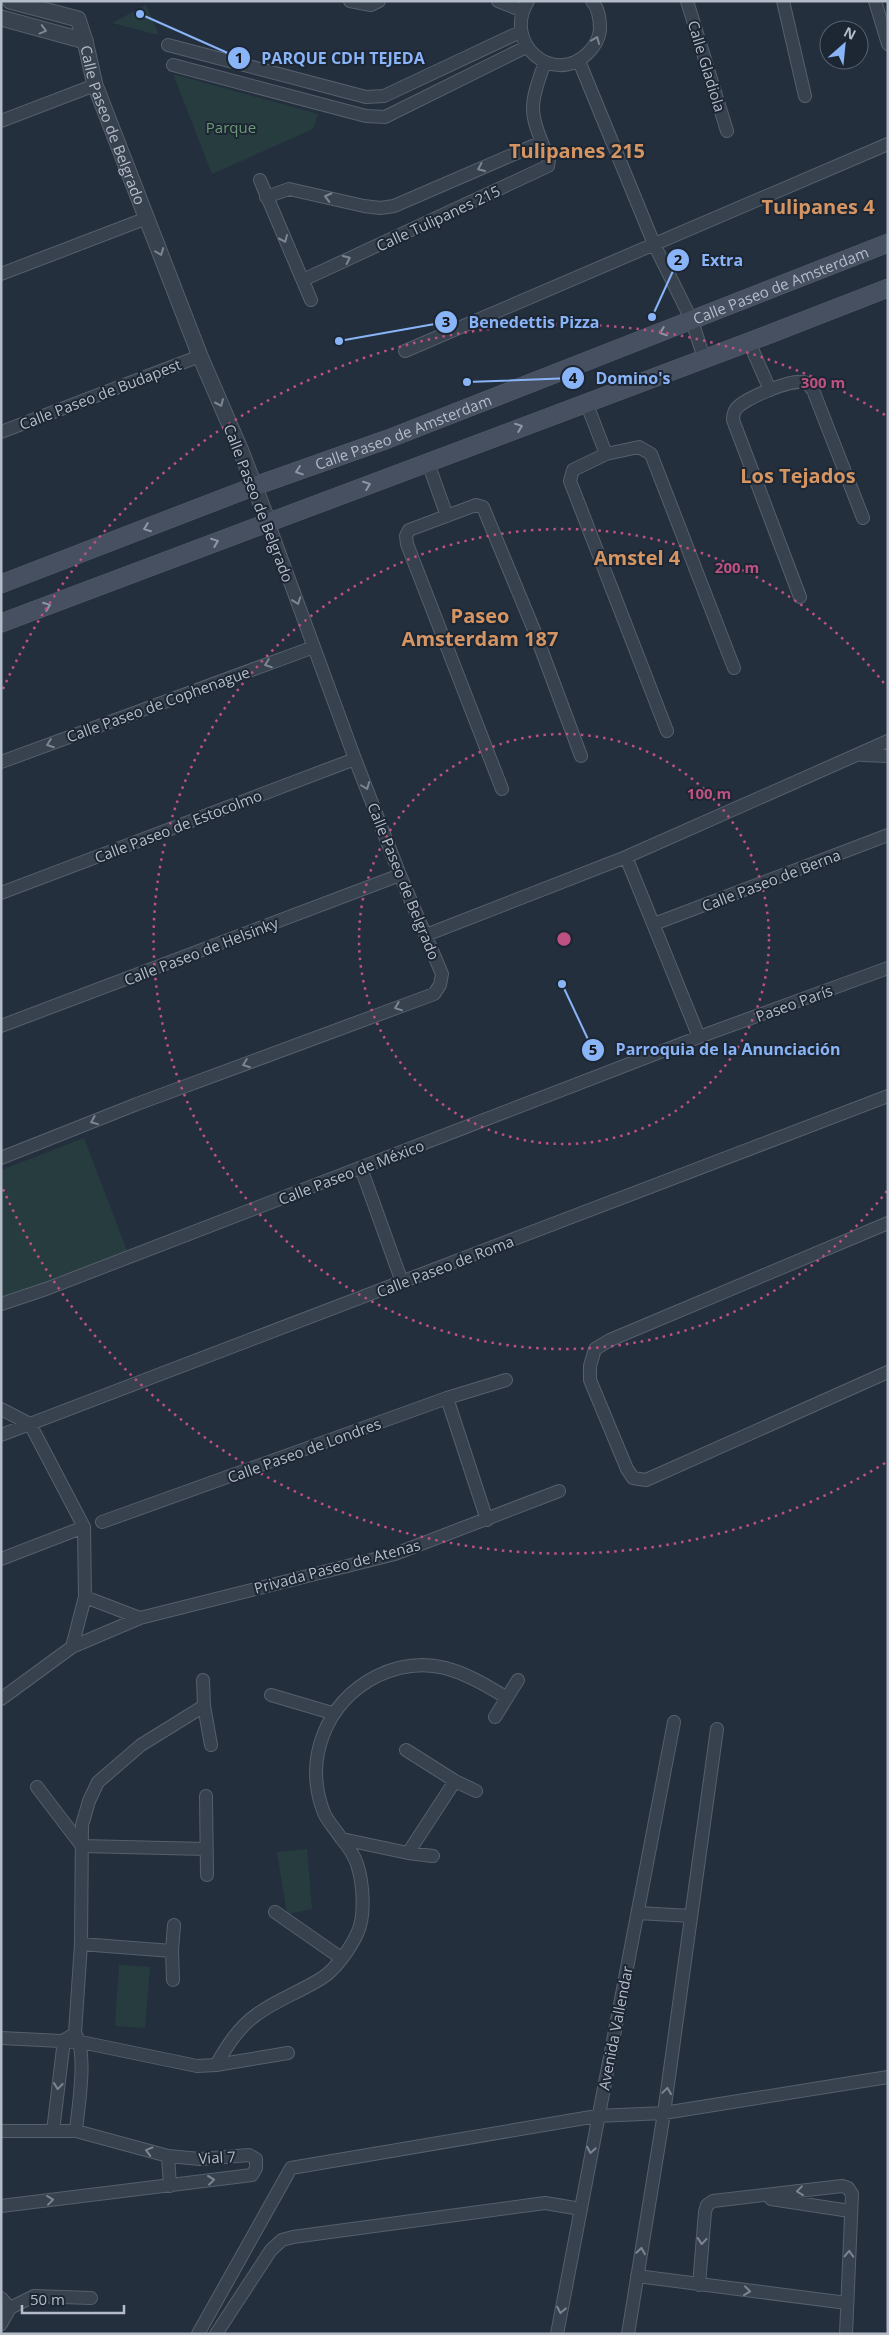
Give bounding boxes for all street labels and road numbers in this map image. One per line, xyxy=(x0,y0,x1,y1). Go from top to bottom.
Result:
street label: Calle Gladiola xyxy=(684,18,730,114)
street label: Calle Paseo de Belgrado xyxy=(76,43,150,207)
street label: Calle Tulipanes 215 xyxy=(373,180,503,256)
street label: Calle Paseo de Amsterdam xyxy=(690,242,871,329)
street label: Calle Paseo de Budapest xyxy=(16,354,184,434)
street label: Calle Paseo de Amsterdam xyxy=(312,389,494,474)
street label: Calle Paseo de Belgrado xyxy=(220,421,298,585)
street label: Calle Paseo de Cophenague xyxy=(64,661,252,747)
street label: Calle Paseo de Estocolmo xyxy=(91,785,265,867)
street label: Calle Paseo de Belgrado xyxy=(363,799,445,963)
street label: Calle Paseo de Berna xyxy=(699,844,843,916)
street label: Calle Paseo de Helsinky xyxy=(121,912,282,990)
street label: Paseo París xyxy=(753,980,835,1026)
street label: Calle Paseo de México xyxy=(275,1135,427,1209)
street label: Calle Paseo de Roma xyxy=(373,1231,517,1301)
street label: Calle Paseo de Londres xyxy=(224,1413,384,1487)
street label: Privada Paseo de Atenas xyxy=(252,1534,422,1598)
street label: Avenida Vallendar xyxy=(593,1964,637,2092)
street label: Vial 7 xyxy=(198,2146,236,2168)

